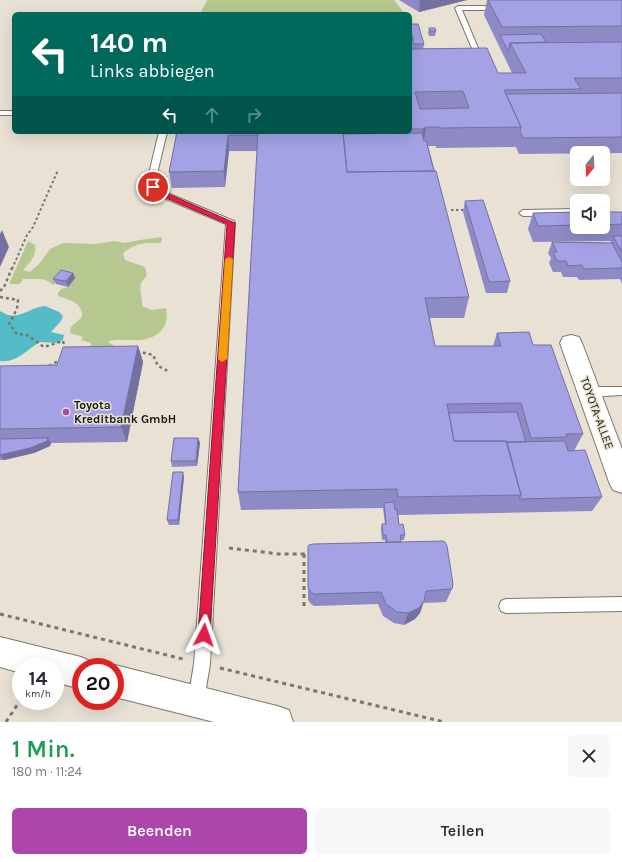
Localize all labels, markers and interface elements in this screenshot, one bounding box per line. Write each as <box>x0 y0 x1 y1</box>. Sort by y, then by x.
text: 140 m <box>90 26 168 59</box>
icon: left <box>24 28 76 80</box>
text: Links abbiegen <box>90 60 215 82</box>
icon: left <box>159 104 181 126</box>
icon: ahead <box>201 104 223 126</box>
icon: right <box>243 104 265 126</box>
north arrow <box>570 146 610 186</box>
map controls <box>570 146 610 234</box>
pin <box>136 170 170 204</box>
icon: arrive <box>142 176 164 198</box>
button: sound <box>570 194 610 234</box>
street label: TOYOTA-ALLEE <box>577 375 617 451</box>
place label: Toyota Kreditbank GmbH <box>74 398 176 426</box>
marker: Toyota Kreditbank GmbH <box>61 407 71 417</box>
position arrow <box>183 614 225 656</box>
speed limit sign: 20 <box>72 658 124 710</box>
text: 14 <box>28 667 48 690</box>
text: km/h <box>25 688 51 700</box>
text: 1 Min. <box>12 735 75 763</box>
button: close <box>568 735 610 777</box>
text: 180 m · 11:24 <box>12 764 82 779</box>
button: Beenden <box>12 808 307 854</box>
button: Teilen <box>315 808 610 854</box>

